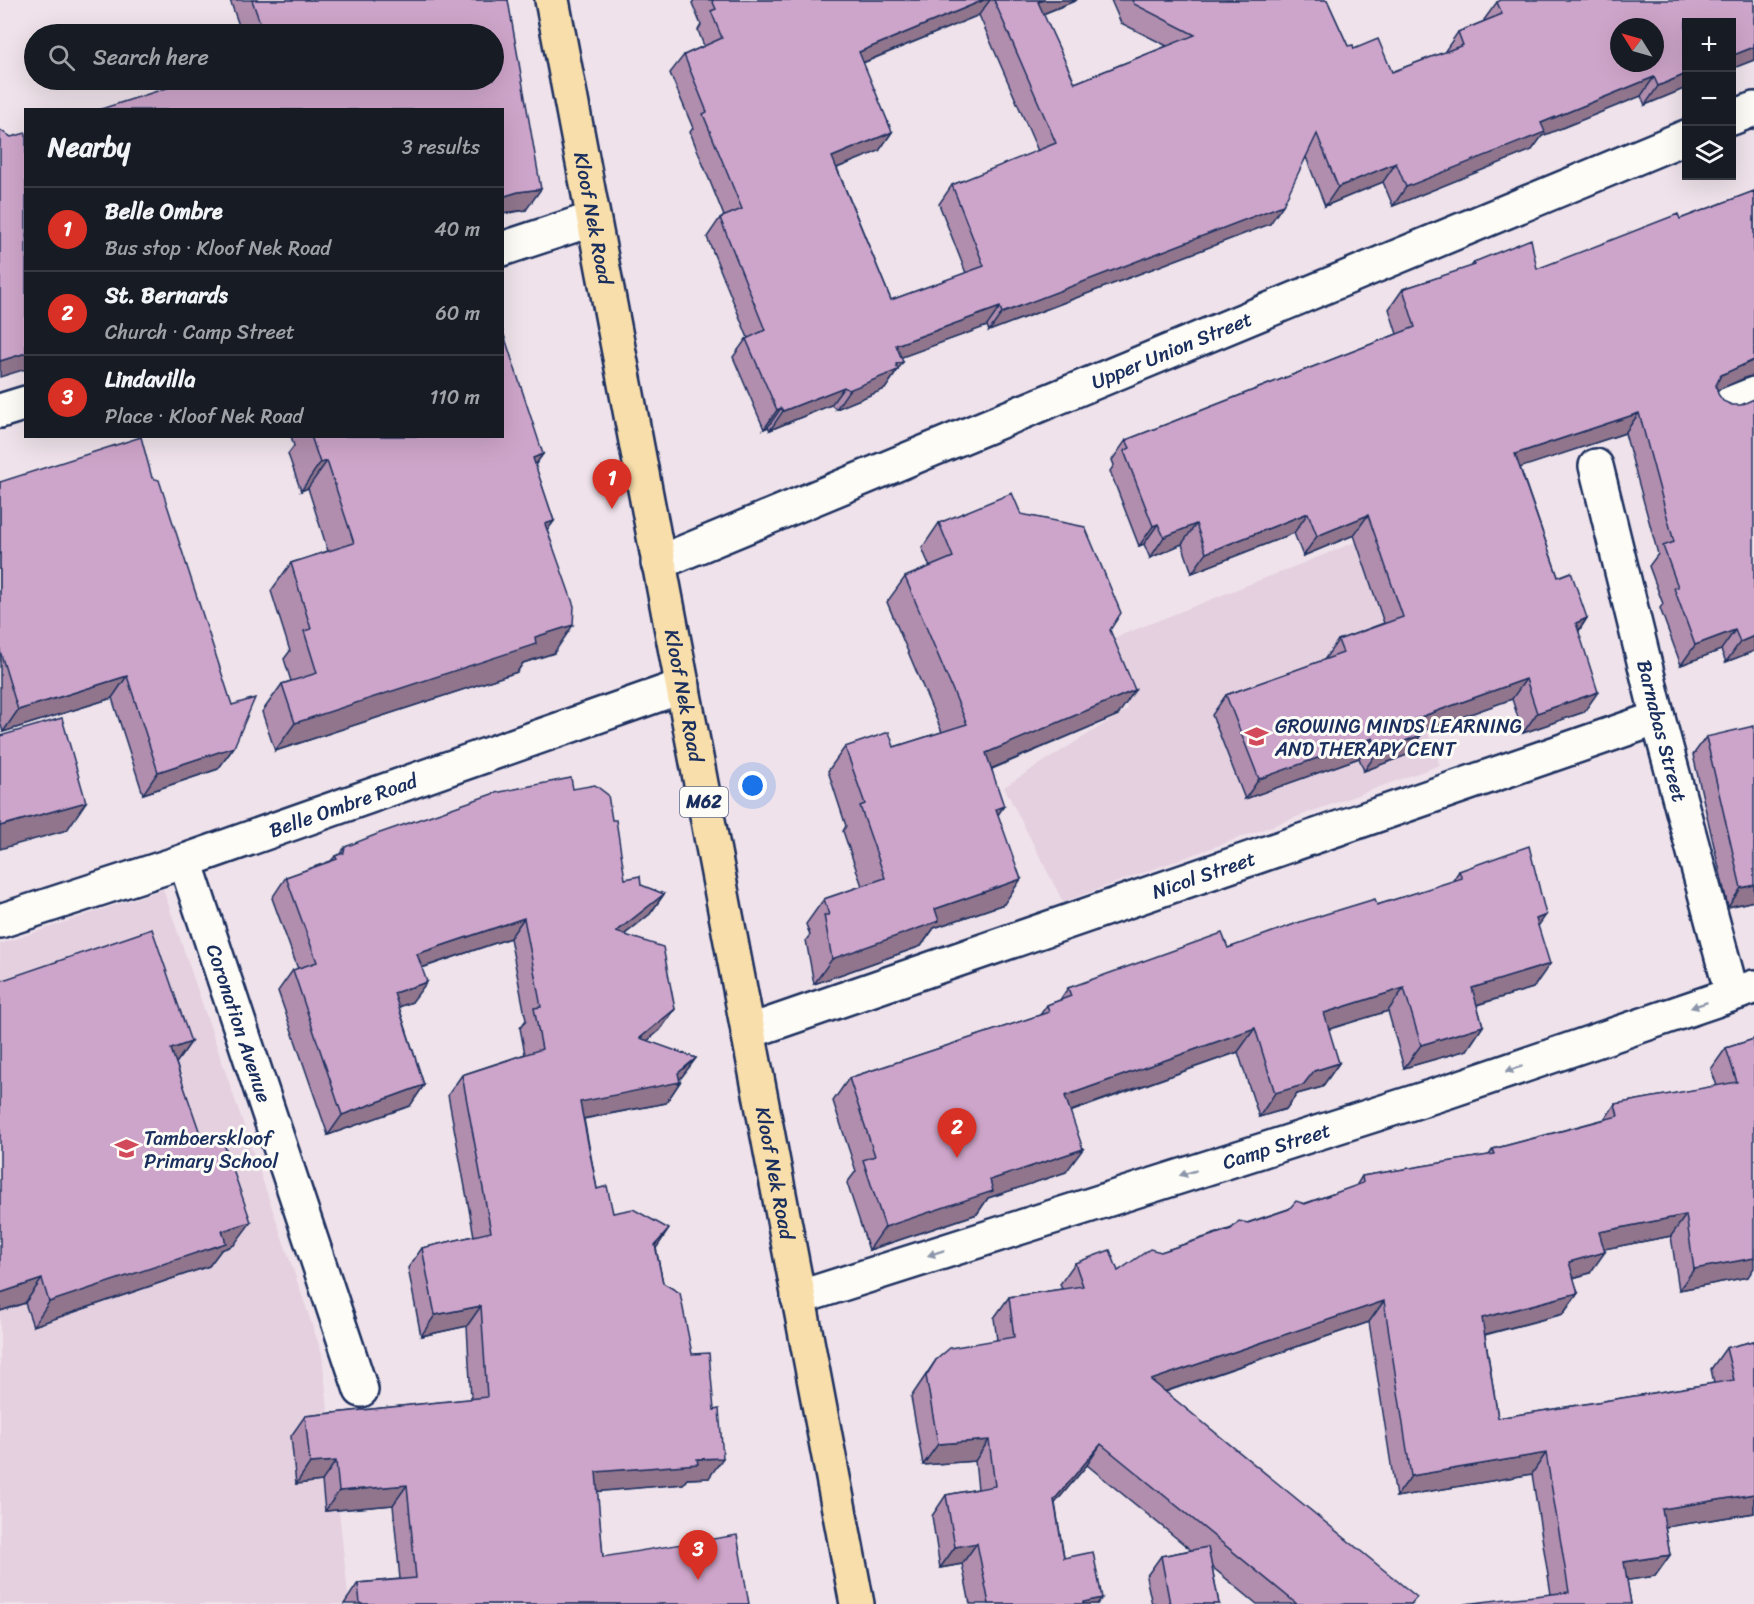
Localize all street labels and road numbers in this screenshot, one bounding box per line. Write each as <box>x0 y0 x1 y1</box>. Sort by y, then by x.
street label: Kloof Nek Road <box>563 149 623 289</box>
street label: Upper Union Street <box>1086 302 1258 400</box>
street label: Kloof Nek Road <box>654 626 714 766</box>
street label: Barnabas Street <box>1626 656 1697 806</box>
street label: Belle Ombre Road <box>264 763 424 848</box>
road number: M62 <box>680 787 728 817</box>
street label: Nicol Street <box>1147 841 1261 909</box>
street label: Coronation Avenue <box>196 939 281 1107</box>
street label: Kloof Nek Road <box>745 1104 805 1244</box>
street label: Camp Street <box>1218 1113 1335 1180</box>

